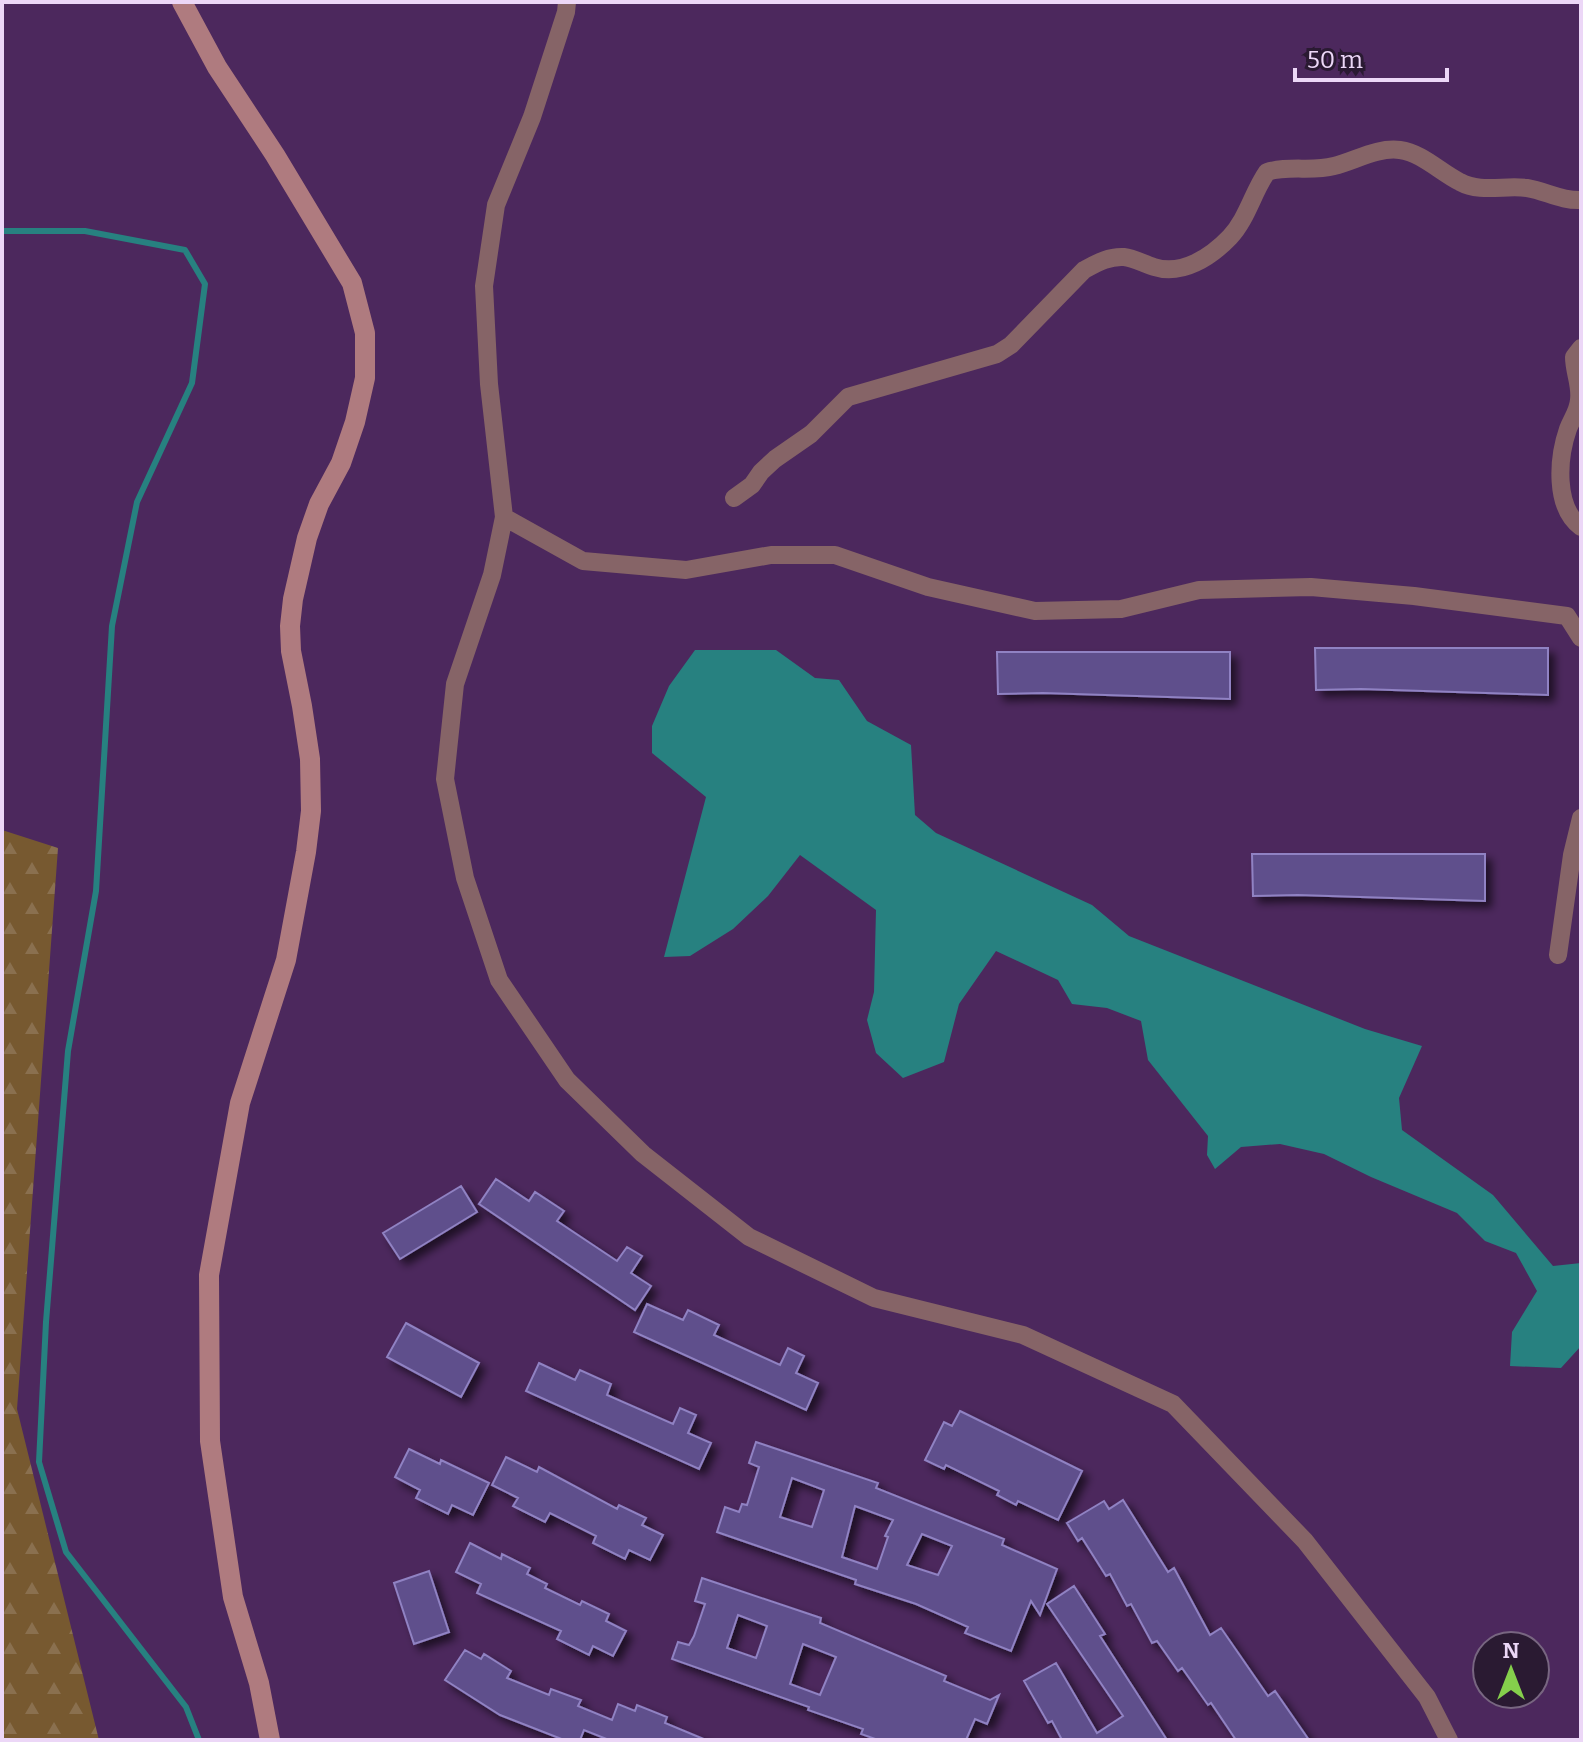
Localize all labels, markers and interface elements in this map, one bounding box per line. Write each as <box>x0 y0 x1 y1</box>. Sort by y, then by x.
scale bar <box>1295 32 1447 82</box>
text: 50 m <box>1307 46 1363 74</box>
north arrow <box>1471 1630 1551 1710</box>
text: N <box>1503 1637 1520 1664</box>

